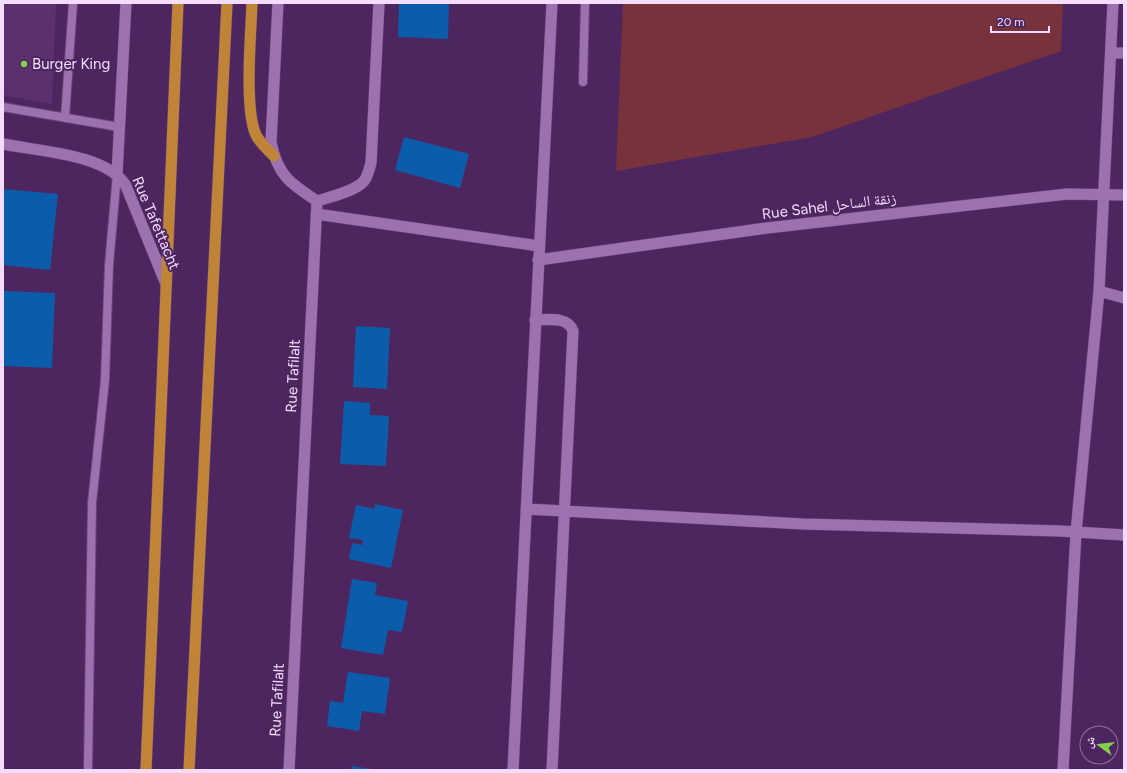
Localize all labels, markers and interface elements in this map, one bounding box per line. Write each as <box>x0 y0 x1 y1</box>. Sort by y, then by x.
scale bar <box>991 8 1049 34</box>
text: 20 m <box>997 15 1025 29</box>
place label: Burger King <box>32 55 110 73</box>
marker: Burger King <box>19 59 29 69</box>
street label: Rue Tafettacht <box>128 174 184 273</box>
street label: Rue Sahel زنقة الساحل <box>761 189 898 224</box>
street label: Rue Tafilalt <box>282 338 304 413</box>
street label: Rue Tafilalt <box>266 662 288 737</box>
north arrow <box>1079 725 1119 765</box>
text: ش <box>1082 735 1099 750</box>

